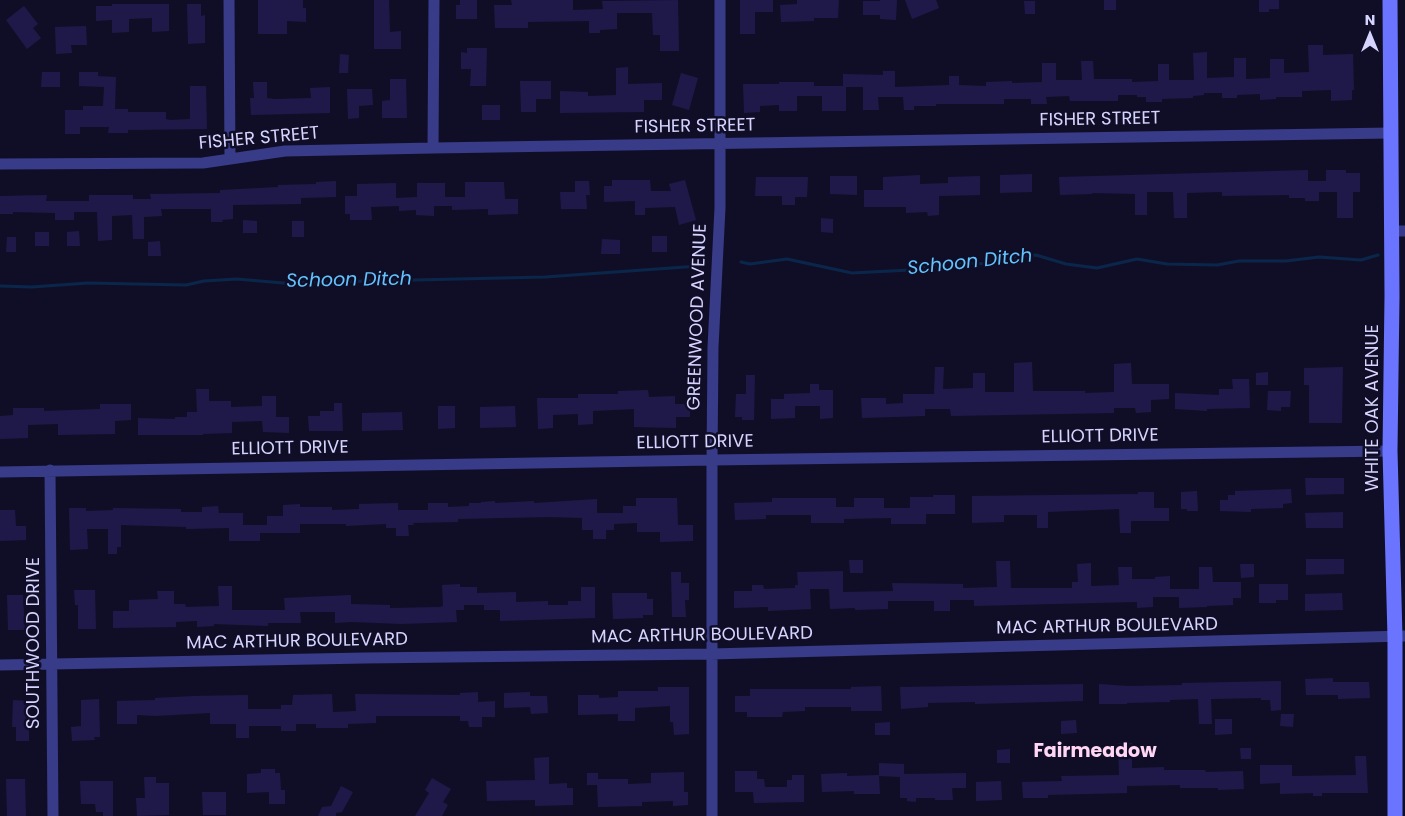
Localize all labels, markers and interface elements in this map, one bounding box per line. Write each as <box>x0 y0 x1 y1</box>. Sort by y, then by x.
north arrow <box>1345 10 1395 60</box>
text: N <box>1365 10 1375 30</box>
street label: FISHER STREET <box>1039 108 1161 132</box>
street label: FISHER STREET <box>634 115 756 139</box>
street label: FISHER STREET <box>198 123 320 155</box>
street label: GREENWOOD AVENUE <box>684 223 712 411</box>
water label: Schoon Ditch <box>906 245 1034 281</box>
water label: Schoon Ditch <box>286 269 412 293</box>
street label: WHITE OAK AVENUE <box>1362 324 1384 492</box>
street label: ELLIOTT DRIVE <box>1041 425 1159 449</box>
street label: ELLIOTT DRIVE <box>636 431 754 455</box>
street label: ELLIOTT DRIVE <box>231 437 349 461</box>
street label: SOUTHWOOD DRIVE <box>23 557 45 729</box>
street label: MAC ARTHUR BOULEVARD <box>996 614 1218 640</box>
street label: MAC ARTHUR BOULEVARD <box>591 623 813 649</box>
street label: MAC ARTHUR BOULEVARD <box>186 629 408 655</box>
district label: Fairmeadow <box>1033 741 1157 763</box>

